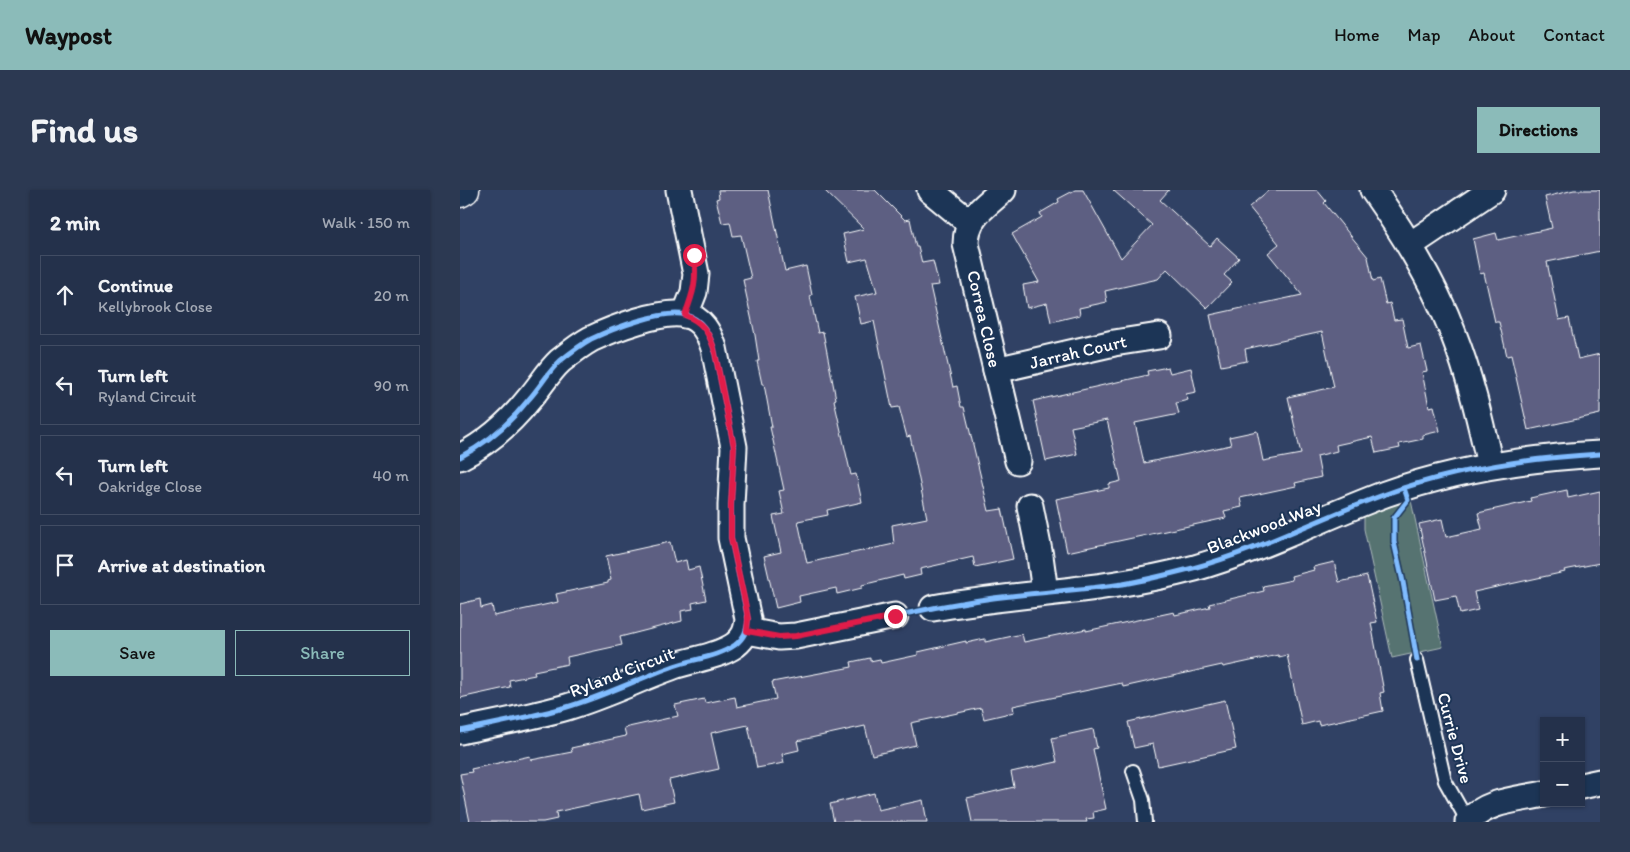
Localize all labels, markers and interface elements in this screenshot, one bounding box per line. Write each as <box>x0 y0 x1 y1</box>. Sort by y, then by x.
text: Waypost <box>25 21 112 50</box>
text: Home <box>1334 24 1380 46</box>
text: Map <box>1408 24 1441 46</box>
text: About <box>1469 24 1515 46</box>
text: Contact <box>1543 24 1605 46</box>
button: Directions <box>1477 107 1600 153</box>
text: Find us <box>30 109 138 151</box>
text: 2 min <box>50 210 100 235</box>
text: Walk · 150 m <box>322 213 410 232</box>
route start <box>683 244 706 267</box>
street label: Correa Close <box>962 268 1006 370</box>
text: Continue <box>98 274 173 297</box>
icon: ahead <box>51 281 79 309</box>
text: 20 m <box>374 286 409 305</box>
text: Kellybrook Close <box>98 297 213 316</box>
street label: Jarrah Court <box>1027 330 1129 374</box>
text: Turn left <box>98 364 168 387</box>
icon: left <box>51 371 79 399</box>
text: 90 m <box>374 376 409 395</box>
text: Ryland Circuit <box>98 387 196 406</box>
text: Turn left <box>98 454 168 477</box>
icon: left <box>51 461 79 489</box>
text: 40 m <box>372 466 409 485</box>
text: Oakridge Close <box>98 477 202 496</box>
street label: Blackwood Way <box>1204 495 1325 559</box>
icon: arrive <box>51 551 79 579</box>
text: Arrive at destination <box>98 554 265 577</box>
route end <box>884 605 907 628</box>
button: Save <box>50 630 225 676</box>
button: Share <box>235 630 410 676</box>
street label: Ryland Circuit <box>566 642 678 702</box>
street label: Currie Drive <box>1432 690 1478 786</box>
map controls <box>1540 717 1585 807</box>
button: + <box>1540 717 1585 762</box>
button: − <box>1540 762 1585 807</box>

